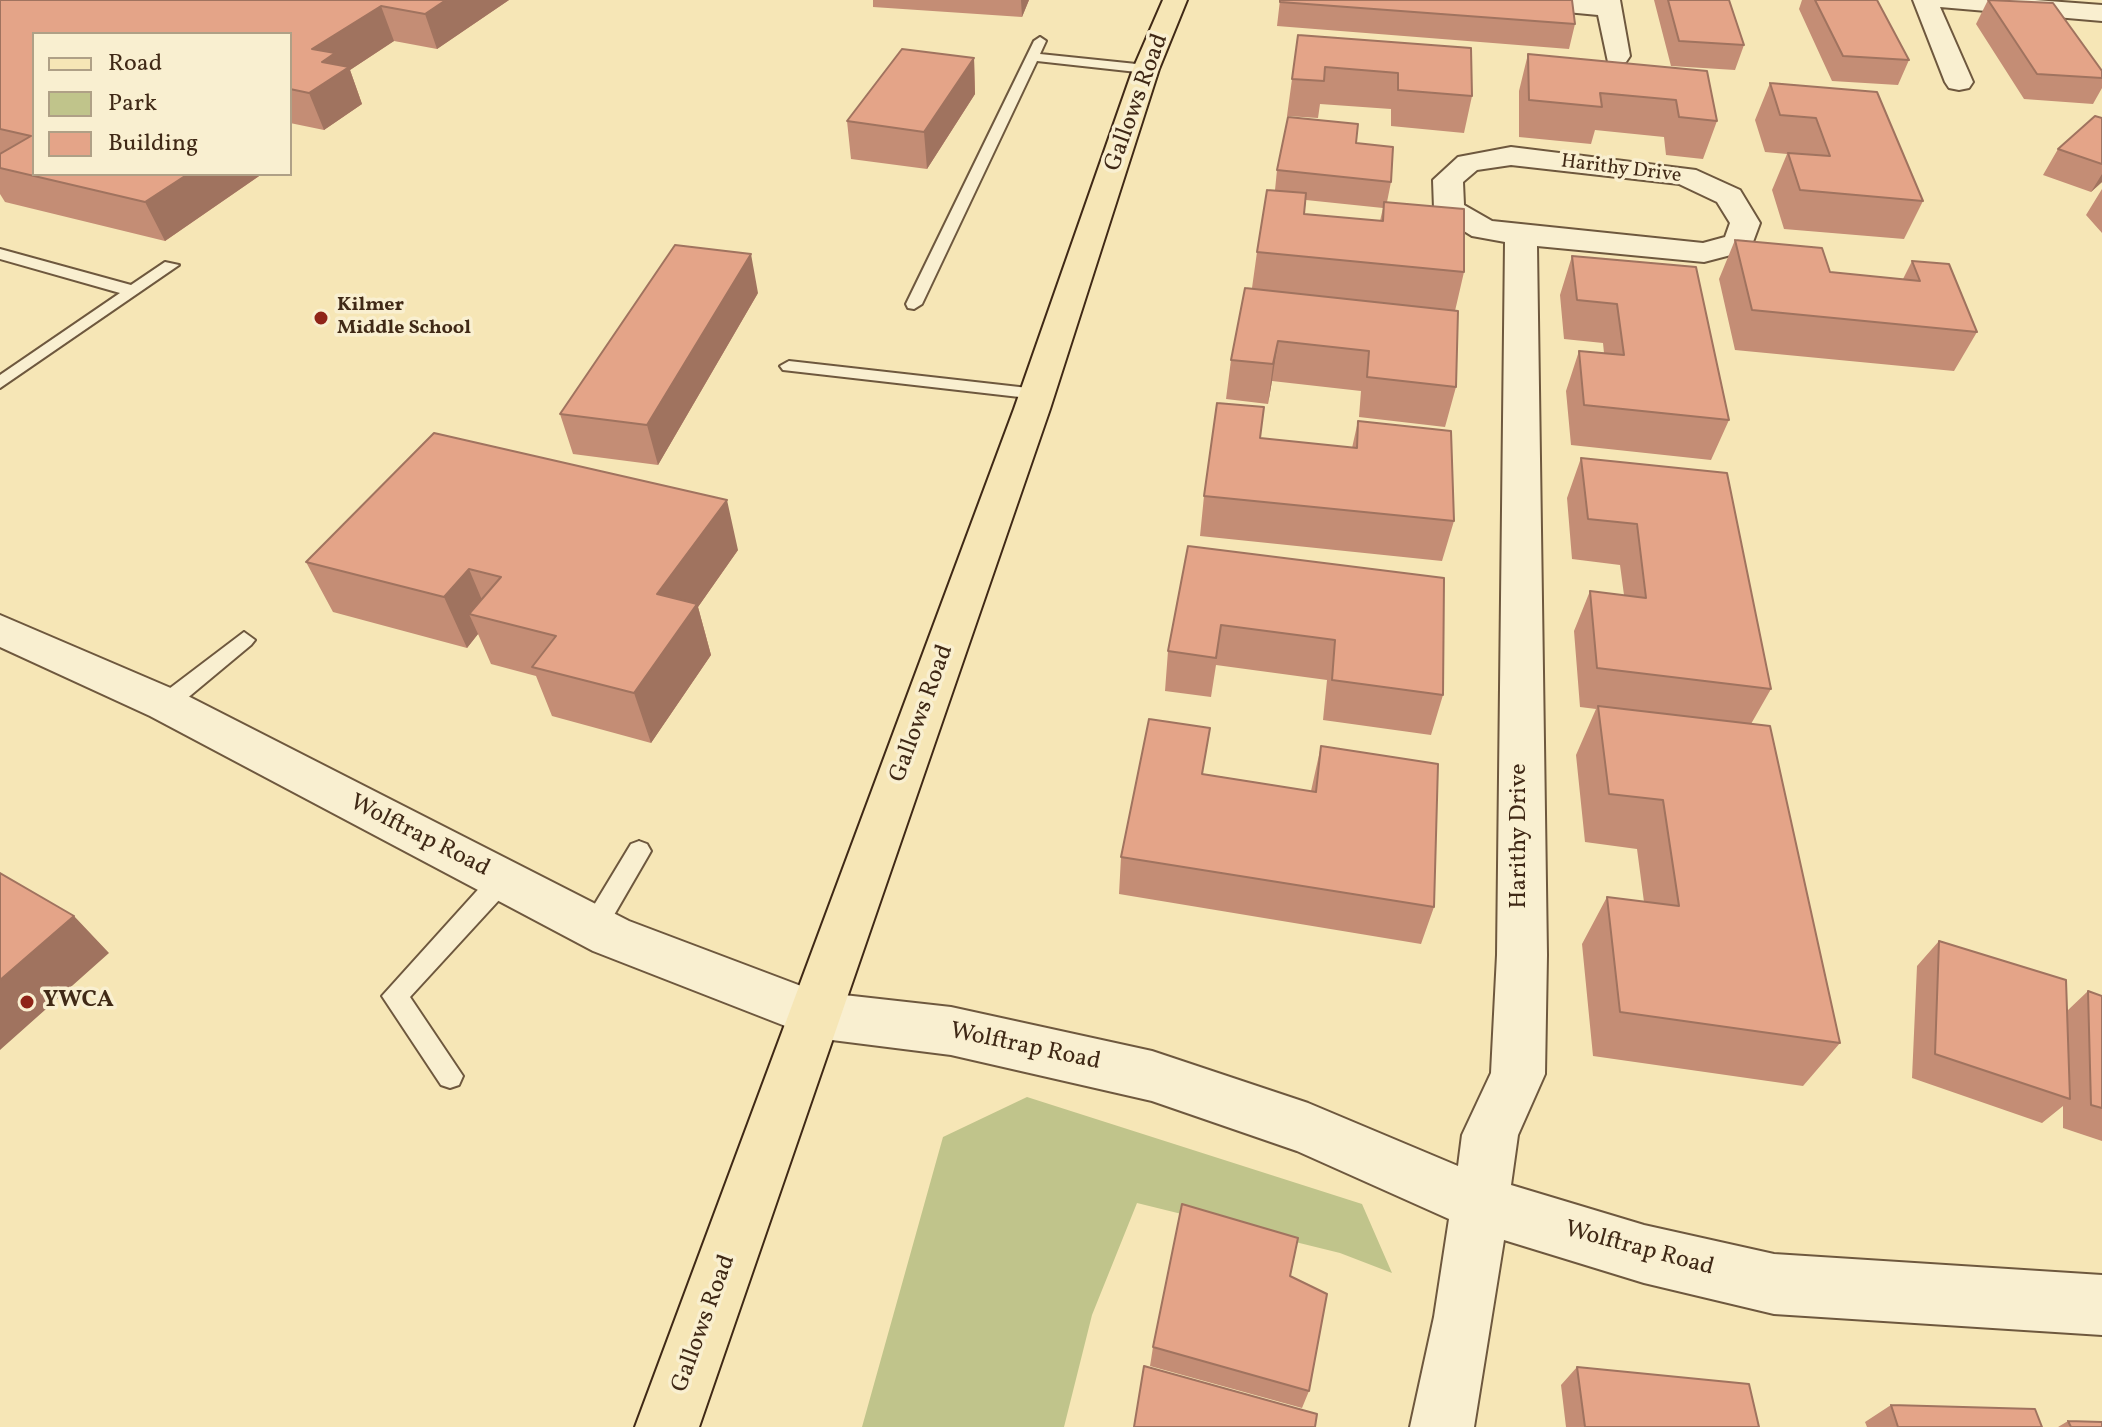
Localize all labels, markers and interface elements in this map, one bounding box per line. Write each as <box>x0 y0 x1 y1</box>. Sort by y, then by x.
street label: Gallows Road <box>1100 30 1176 176</box>
legend <box>32 32 292 176</box>
text: Road <box>108 47 162 81</box>
text: Park <box>108 87 157 121</box>
text: Building <box>108 127 198 161</box>
street label: Harithy Drive <box>1559 151 1683 189</box>
place label: Kilmer Middle School <box>337 294 471 341</box>
marker: Kilmer Middle School <box>312 309 330 327</box>
street label: Gallows Road <box>885 641 961 787</box>
street label: Harithy Drive <box>1507 763 1535 909</box>
street label: Wolftrap Road <box>344 789 494 885</box>
place label: YWCA <box>43 988 114 1016</box>
marker: YWCA <box>18 993 36 1011</box>
street label: Wolftrap Road <box>947 1018 1103 1078</box>
street label: Wolftrap Road <box>1561 1216 1717 1284</box>
street label: Gallows Road <box>667 1251 743 1397</box>

